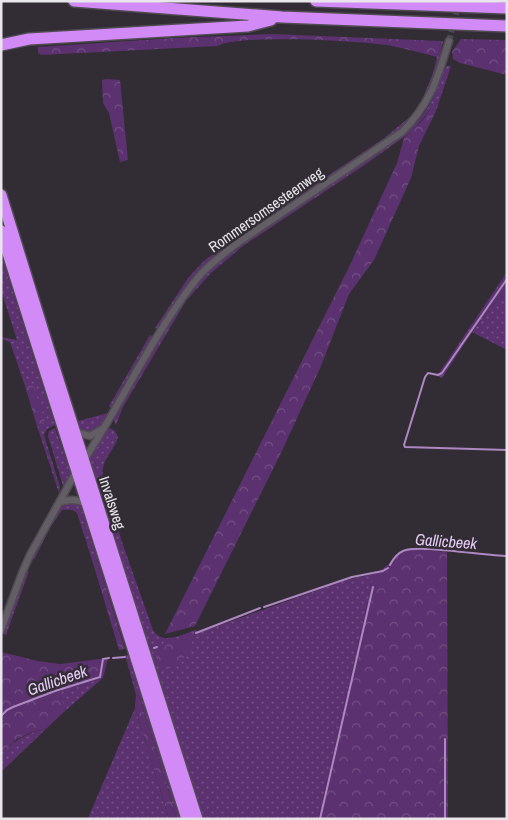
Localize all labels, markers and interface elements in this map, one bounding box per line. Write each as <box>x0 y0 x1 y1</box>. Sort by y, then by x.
street label: Rommersomsesteenweg <box>204 162 328 257</box>
street label: Invalsweg <box>94 474 131 532</box>
water label: Gallicbeek <box>414 528 478 554</box>
water label: Gallicbeek <box>24 659 90 700</box>

